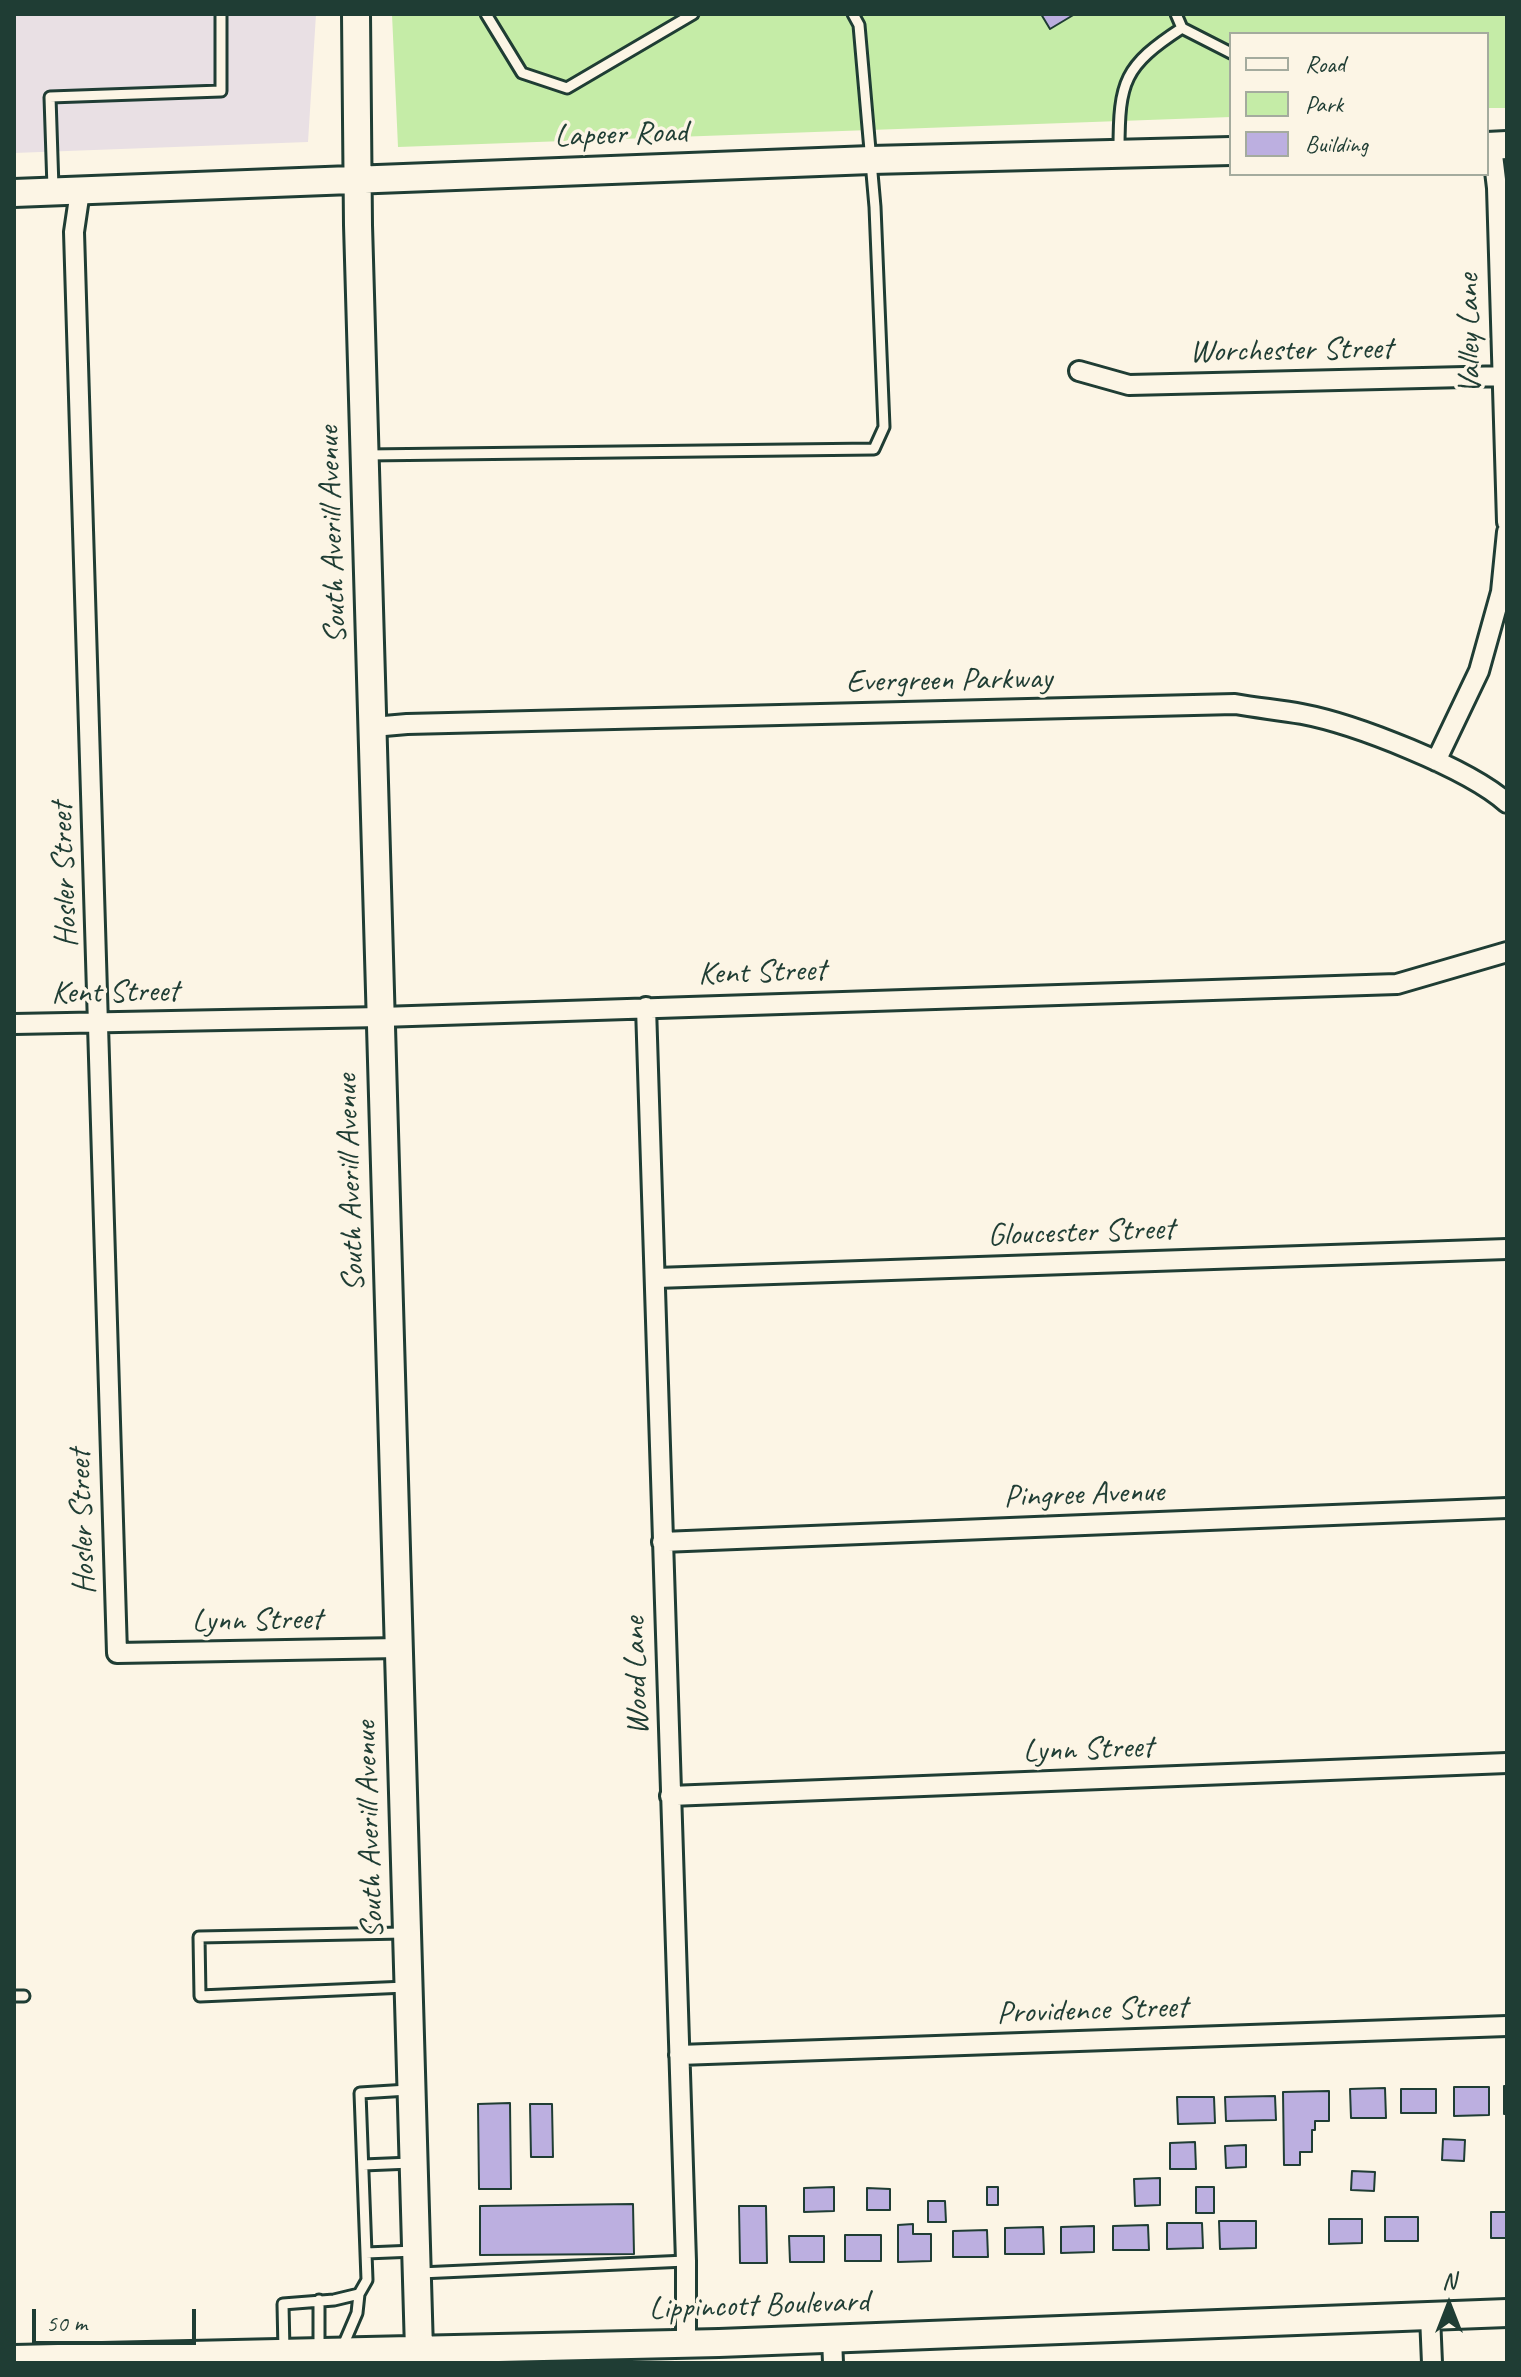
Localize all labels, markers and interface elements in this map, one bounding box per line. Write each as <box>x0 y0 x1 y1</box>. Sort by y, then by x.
legend <box>1229 32 1489 176</box>
text: Road <box>1305 49 1345 79</box>
text: Park <box>1305 89 1343 119</box>
street label: Lapeer Road <box>554 113 688 157</box>
text: Building <box>1305 129 1368 159</box>
street label: Valley Lane <box>1450 273 1490 395</box>
street label: Worchester Street <box>1189 330 1393 372</box>
street label: South Averill Avenue <box>310 426 356 644</box>
street label: Evergreen Parkway <box>846 660 1052 702</box>
street label: Hosler Street <box>43 802 87 948</box>
street label: Kent Street <box>698 952 826 994</box>
street label: Kent Street <box>51 973 179 1013</box>
street label: South Averill Avenue <box>328 1074 374 1292</box>
street label: Gloucester Street <box>987 1211 1175 1255</box>
street label: Hosler Street <box>61 1449 105 1595</box>
street label: Pingree Avenue <box>1003 1473 1165 1517</box>
street label: Lynn Street <box>192 1601 322 1641</box>
street label: Wood Lane <box>616 1616 658 1736</box>
street label: South Averill Avenue <box>347 1721 393 1939</box>
street label: Lynn Street <box>1022 1729 1154 1771</box>
street label: Providence Street <box>996 1988 1188 2034</box>
north arrow <box>1409 2265 1489 2345</box>
text: N <box>1442 2267 1456 2295</box>
street label: Lippincott Boulevard <box>648 2283 870 2329</box>
scale bar <box>36 2293 200 2343</box>
text: 50 m <box>46 2308 87 2338</box>

